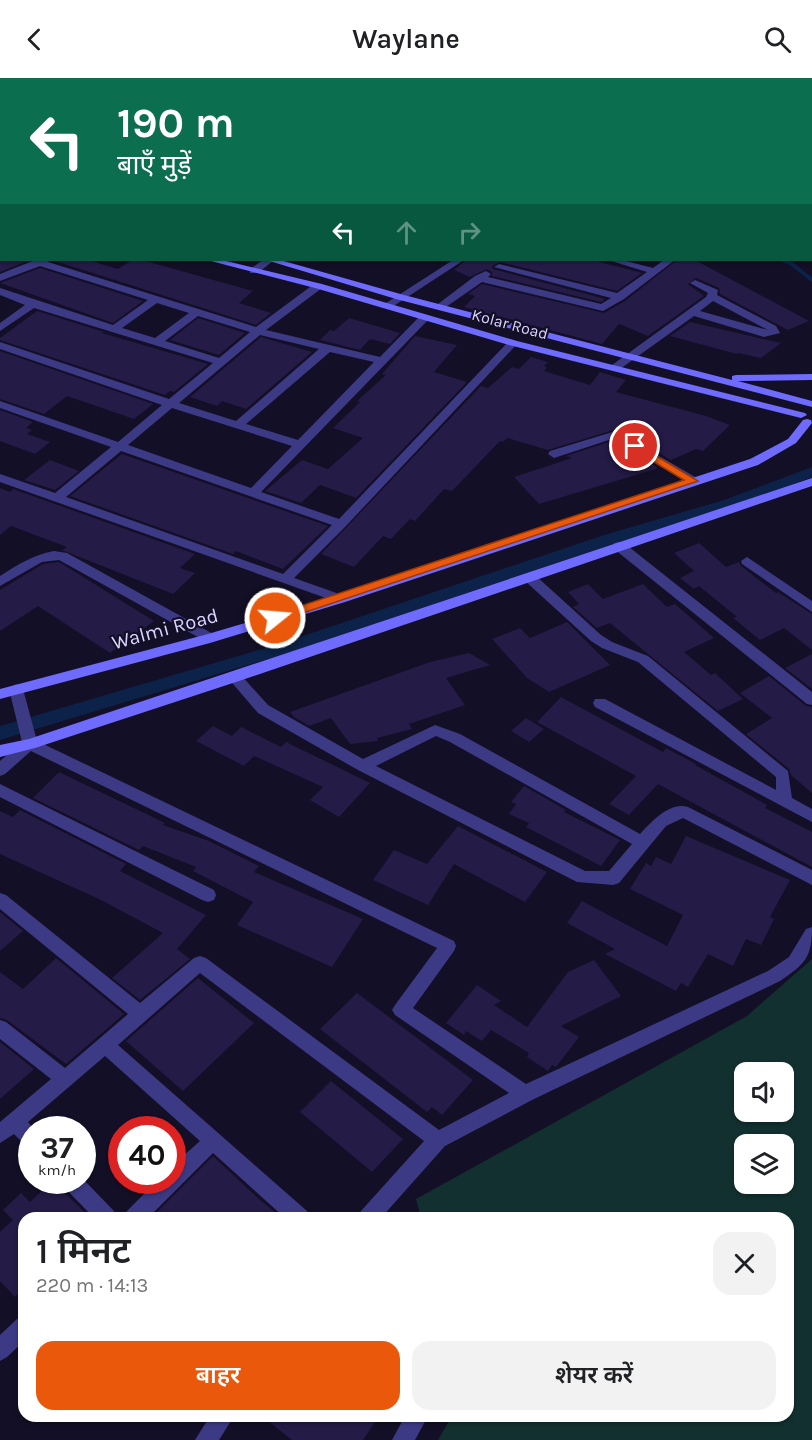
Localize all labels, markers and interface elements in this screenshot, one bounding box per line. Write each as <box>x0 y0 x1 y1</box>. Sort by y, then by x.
icon: back <box>18 23 51 56</box>
text: Waylane <box>352 23 460 55</box>
icon: search <box>761 23 794 56</box>
text: 190 m <box>117 98 235 148</box>
icon: left <box>18 102 96 180</box>
text: बाएँ मुड़ें <box>117 149 191 181</box>
icon: left <box>327 216 360 249</box>
icon: ahead <box>390 216 423 249</box>
icon: right <box>453 216 486 249</box>
street label: Kolar Road <box>470 305 550 343</box>
pin <box>609 420 660 471</box>
icon: arrive <box>618 429 651 462</box>
position arrow <box>243 586 307 650</box>
street label: Walmi Road <box>109 604 221 654</box>
map controls <box>734 1062 794 1194</box>
button: sound <box>734 1062 794 1122</box>
speed limit sign: 40 <box>108 1116 186 1194</box>
text: 37 <box>40 1130 74 1166</box>
button: layers <box>734 1134 794 1194</box>
text: km/h <box>38 1161 76 1179</box>
text: 1 मिनट <box>36 1230 131 1272</box>
button: close <box>713 1232 776 1295</box>
text: 220 m · 14:13 <box>36 1274 148 1297</box>
button: बाहर <box>36 1341 400 1410</box>
button: शेयर करें <box>412 1341 776 1410</box>

